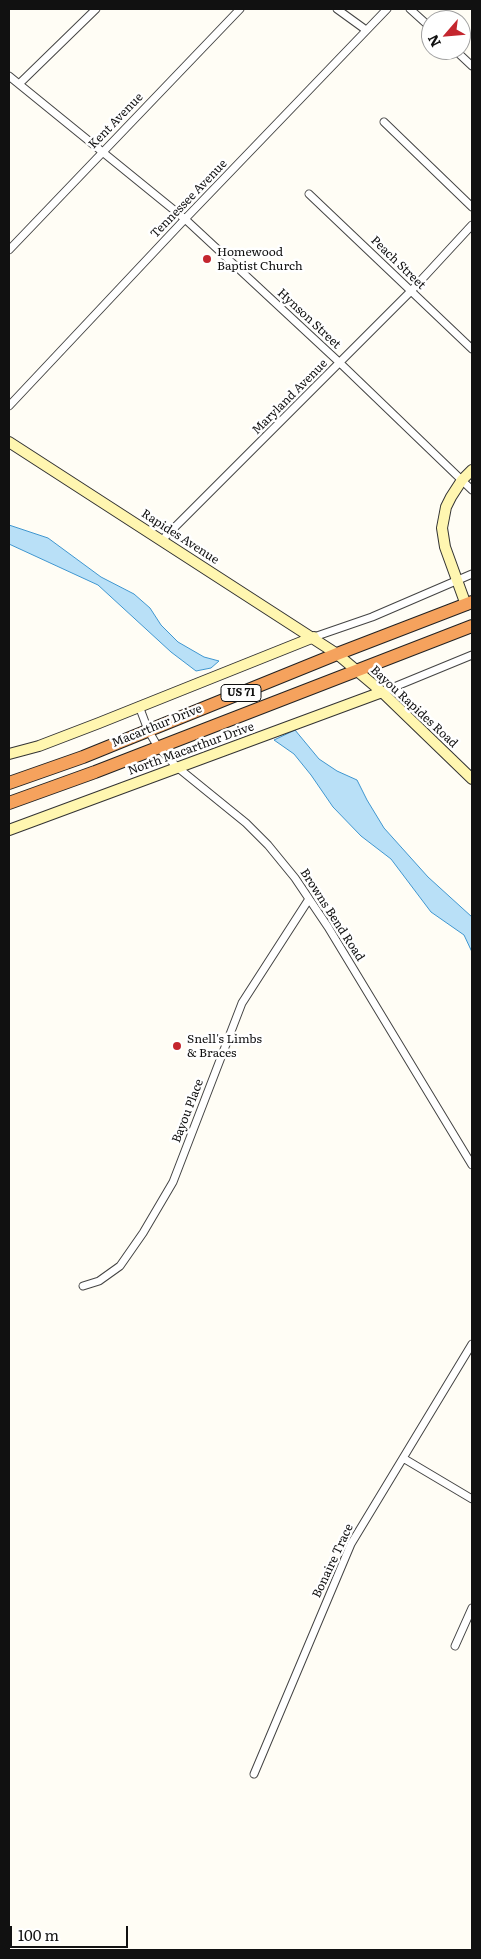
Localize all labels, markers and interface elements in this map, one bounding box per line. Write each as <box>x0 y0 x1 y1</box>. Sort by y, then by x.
north arrow <box>421 10 471 60</box>
text: N <box>422 32 445 51</box>
street label: Kent Avenue <box>86 90 146 152</box>
street label: Tennessee Avenue <box>148 157 230 241</box>
street label: Peach Street <box>368 233 428 293</box>
place label: Homewood Baptist Church <box>217 245 303 273</box>
marker: Homewood Baptist Church <box>201 253 213 265</box>
street label: Hynson Street <box>274 286 344 352</box>
street label: Maryland Avenue <box>249 356 331 438</box>
street label: Rapides Avenue <box>139 507 221 567</box>
street label: Bayou Rapides Road <box>367 663 461 751</box>
road number: US 71 <box>221 684 261 701</box>
street label: Macarthur Drive <box>110 701 204 751</box>
street label: North Macarthur Drive <box>126 719 256 779</box>
street label: Browns Bend Road <box>297 866 367 964</box>
place label: Snell's Limbs & Braces <box>187 1032 262 1060</box>
marker: Snell's Limbs & Braces <box>171 1040 183 1052</box>
street label: Bayou Place <box>169 1077 207 1145</box>
street label: Bonaire Trace <box>310 1522 356 1600</box>
scale bar <box>12 1916 130 1948</box>
text: 100 m <box>18 1923 59 1946</box>

